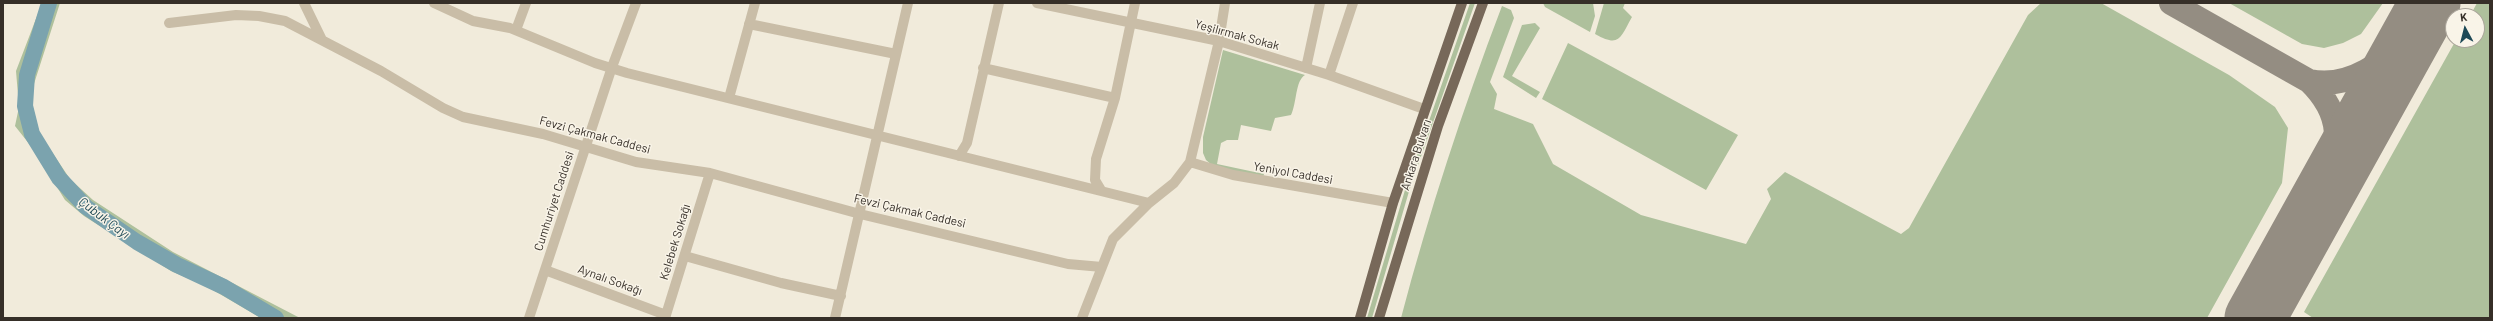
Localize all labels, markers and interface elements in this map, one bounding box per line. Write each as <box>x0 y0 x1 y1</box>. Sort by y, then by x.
north arrow <box>2445 8 2485 48</box>
text: K <box>2459 10 2468 23</box>
street label: Yeşilırmak Sokak <box>1193 17 1281 53</box>
street label: Fevzi Çakmak Caddesi <box>538 113 652 157</box>
street label: Ankara Bulvarı <box>1398 118 1434 192</box>
street label: Cumhuriyet Caddesi <box>531 149 577 253</box>
street label: Yeniyol Caddesi <box>1252 159 1334 187</box>
street label: Fevzi Çakmak Caddesi <box>853 191 967 231</box>
water label: Çubuk Çayı <box>75 194 133 242</box>
street label: Kelebek Sokağı <box>657 202 693 282</box>
street label: Aynalı Sokağı <box>576 262 644 298</box>

